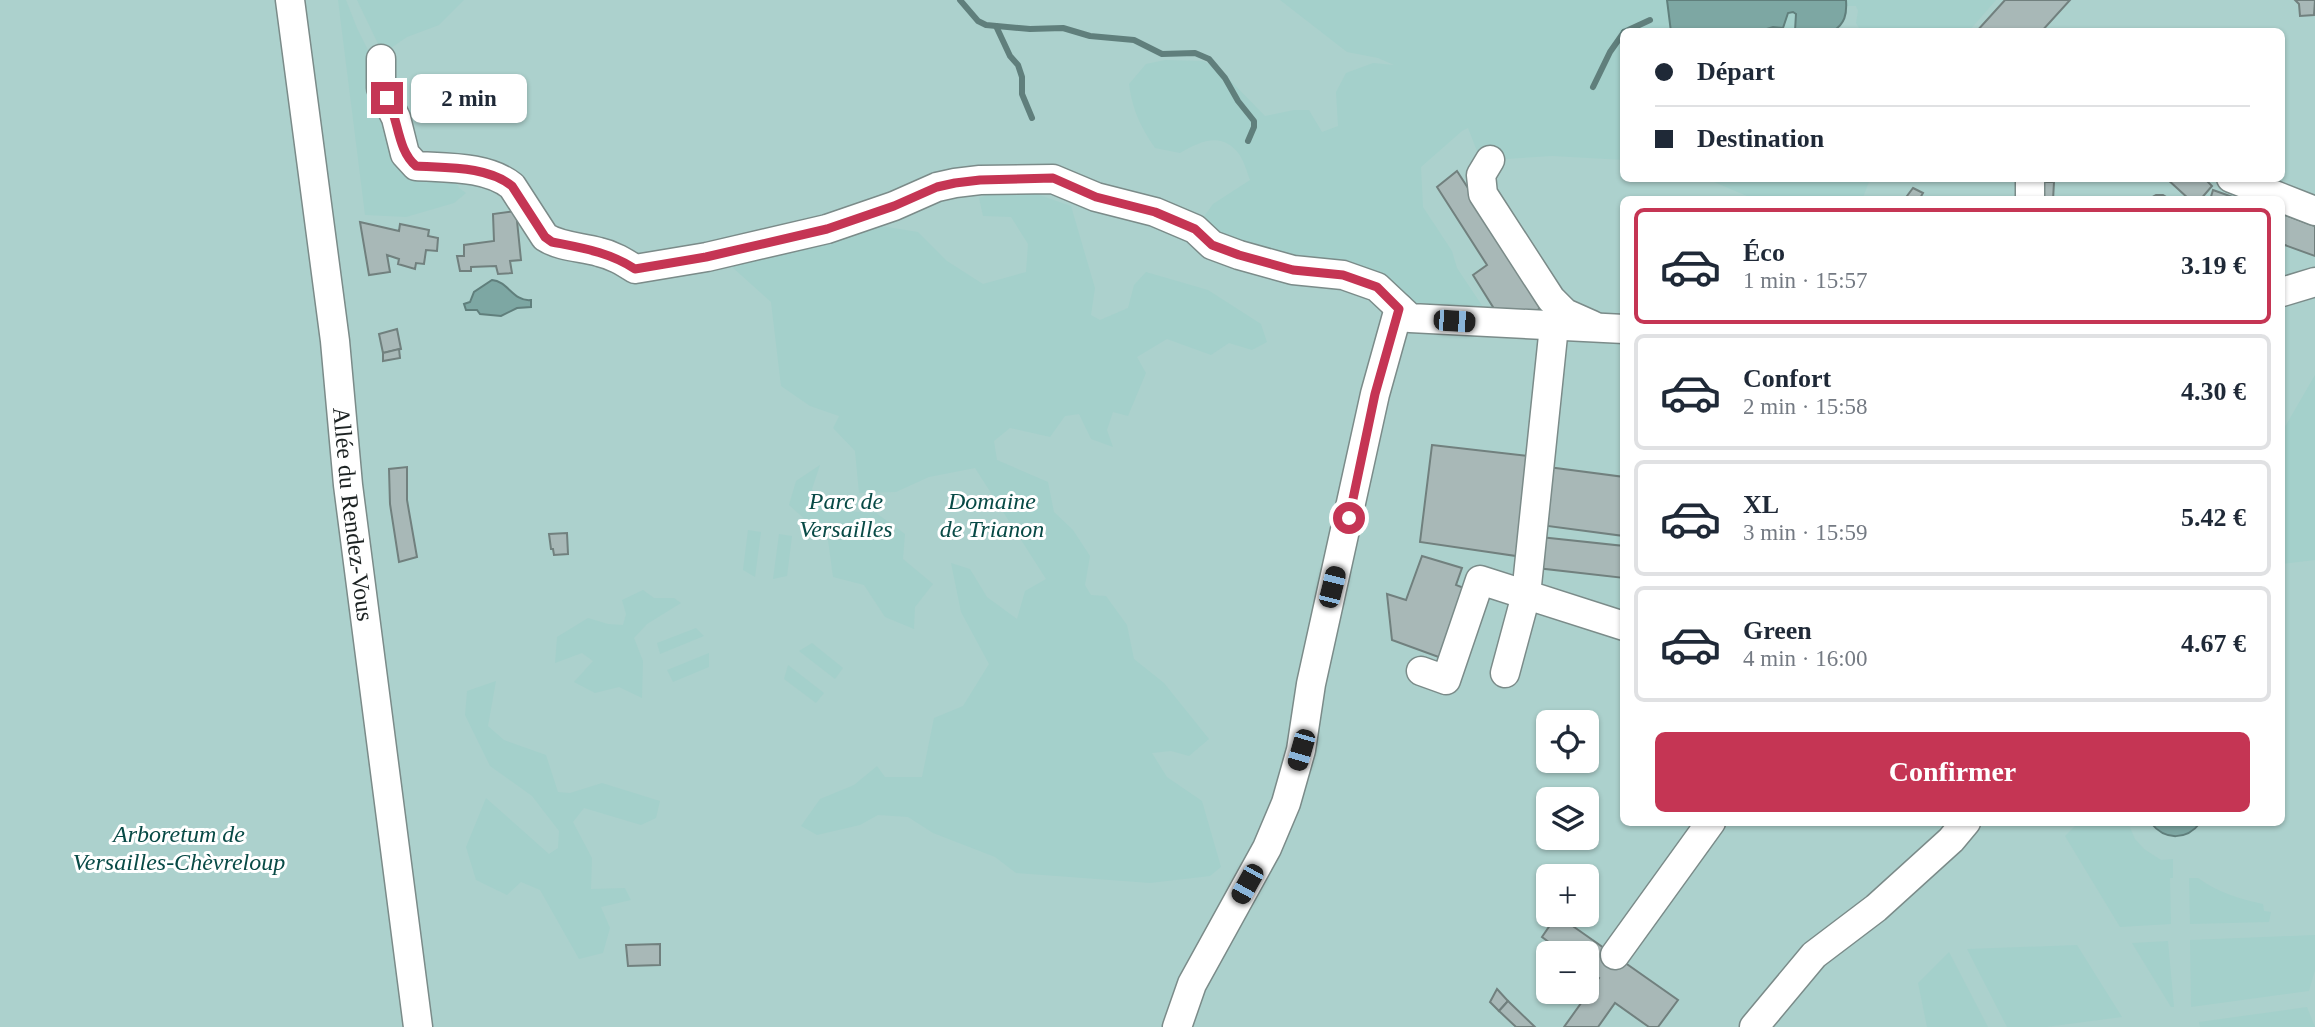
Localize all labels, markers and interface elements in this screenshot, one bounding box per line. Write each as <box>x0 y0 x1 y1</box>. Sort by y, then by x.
text: Départ <box>1697 57 1775 86</box>
callout: 2 min <box>412 74 527 122</box>
route end <box>371 82 403 114</box>
text: 2 min <box>441 86 497 111</box>
text: Destination <box>1697 124 1824 153</box>
icon: car <box>1659 235 1722 298</box>
text: Éco <box>1743 238 1785 267</box>
text: 3.19 € <box>2181 251 2246 280</box>
text: 1 min · 15:57 <box>1743 268 1868 293</box>
car <box>1433 309 1476 333</box>
icon: car <box>1659 361 1722 424</box>
text: Confort <box>1743 364 1831 393</box>
text: 4.30 € <box>2181 377 2246 406</box>
text: 2 min · 15:58 <box>1743 394 1868 419</box>
street label: Allée du Rendez-Vous <box>328 406 378 623</box>
icon: car <box>1659 487 1722 550</box>
park label: Parc de Versailles <box>799 488 893 542</box>
park label: Domaine de Trianon <box>940 488 1044 542</box>
text: XL <box>1743 490 1779 519</box>
route start <box>1333 502 1365 534</box>
text: 5.42 € <box>2181 503 2246 532</box>
text: 3 min · 15:59 <box>1743 520 1868 545</box>
car <box>1317 564 1348 610</box>
icon: car <box>1659 613 1722 676</box>
text: Green <box>1743 616 1812 645</box>
text: 4.67 € <box>2181 629 2246 658</box>
text: 4 min · 16:00 <box>1743 646 1868 671</box>
map controls <box>1536 710 1599 1004</box>
button: locate <box>1536 710 1599 773</box>
car <box>1286 727 1317 773</box>
button: Confirmer <box>1655 732 2250 812</box>
button: layers <box>1536 787 1599 850</box>
park label: Arboretum de Versailles-Chèvreloup <box>73 821 285 875</box>
car <box>1228 861 1267 907</box>
button: + <box>1536 864 1599 927</box>
button: − <box>1536 941 1599 1004</box>

